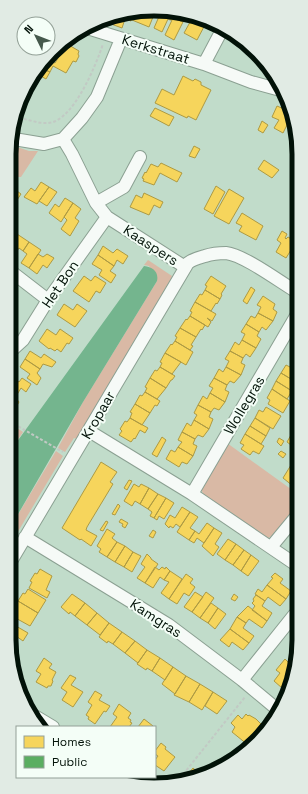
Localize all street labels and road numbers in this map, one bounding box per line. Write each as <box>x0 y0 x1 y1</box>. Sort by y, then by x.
street label: Kerkstraat <box>120 30 192 68</box>
street label: Kaaspers <box>120 221 182 269</box>
street label: Het Bon <box>38 257 82 311</box>
street label: Wollegras <box>219 372 269 438</box>
street label: Kropaar <box>77 388 119 442</box>
street label: Kamgras <box>127 595 185 641</box>

